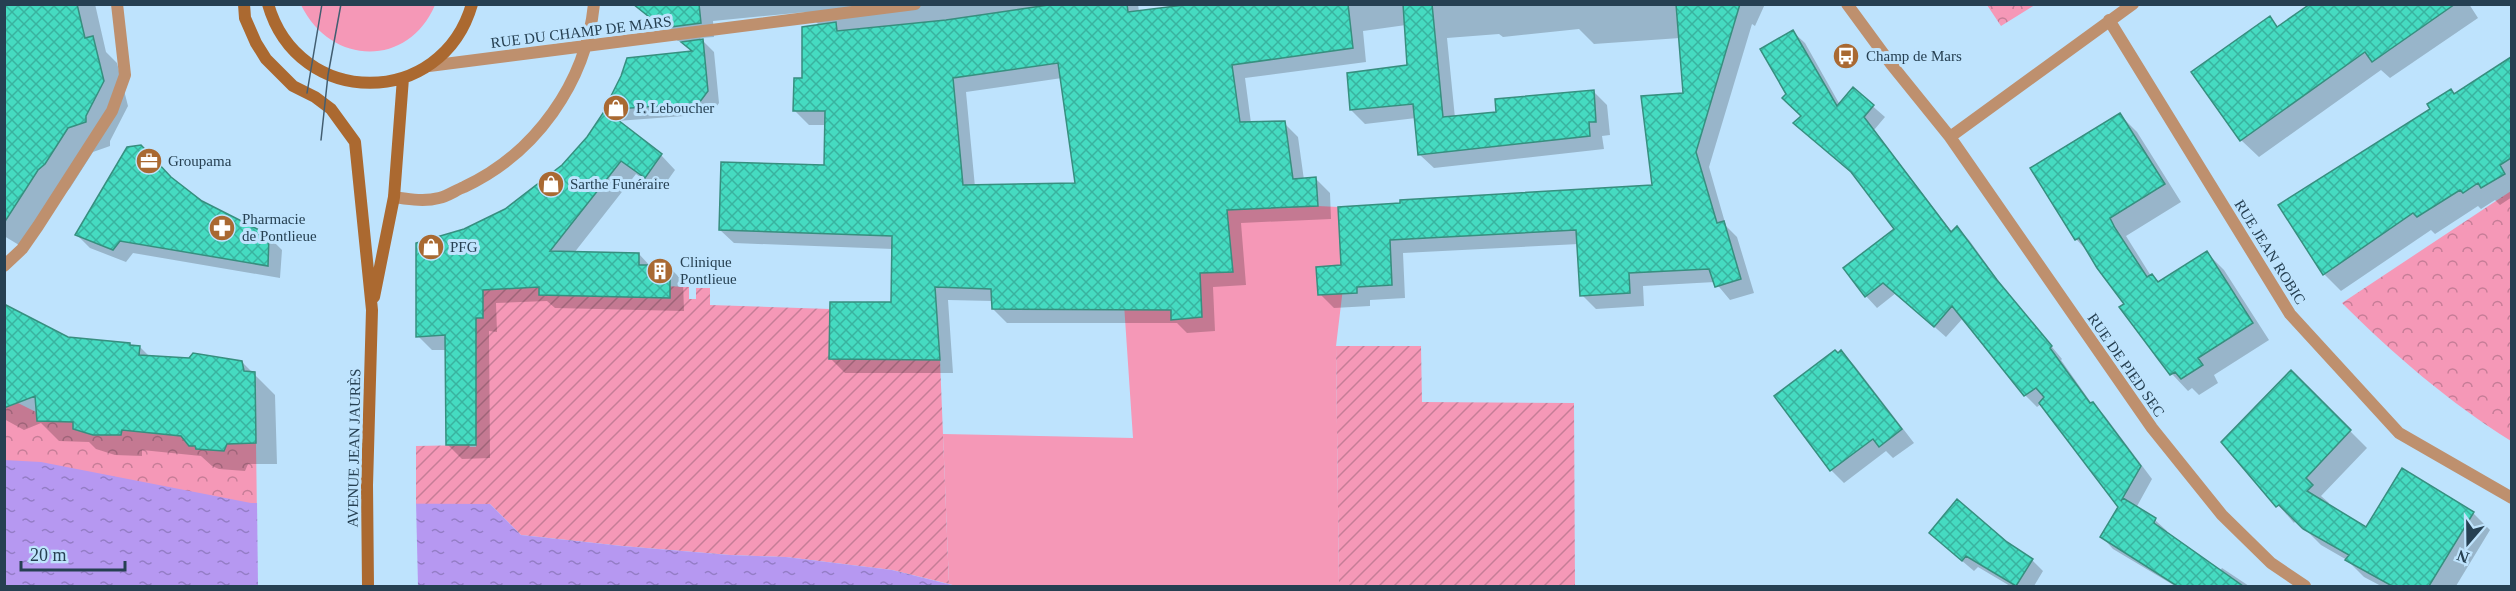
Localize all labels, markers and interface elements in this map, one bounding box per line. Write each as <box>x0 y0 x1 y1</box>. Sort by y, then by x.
street label: RUE DU CHAMP DE MARS <box>490 13 672 51</box>
bus stop icon: Champ de Mars <box>1831 41 1861 71</box>
place label: Champ de Mars <box>1866 48 1962 64</box>
shop icon: P. Leboucher <box>601 93 631 123</box>
place label: P. Leboucher <box>636 100 714 116</box>
office icon: Groupama <box>134 146 164 176</box>
place label: Groupama <box>168 153 232 169</box>
shop icon: Sarthe Funéraire <box>536 169 566 199</box>
place label: Sarthe Funéraire <box>570 176 670 192</box>
street label: RUE JEAN ROBIC <box>2231 197 2309 307</box>
place label: Pharmacie de Pontlieue <box>242 211 317 244</box>
pharmacy icon: Pharmacie de Pontlieue <box>207 213 237 243</box>
shop icon: PFG <box>416 232 446 262</box>
place label: PFG <box>450 239 478 255</box>
place label: Clinique Pontlieue <box>680 254 737 287</box>
building icon: Clinique Pontlieue <box>645 256 675 286</box>
street label: RUE DE PIED SEC <box>2084 310 2168 420</box>
street label: AVENUE JEAN JAURÈS <box>345 368 363 528</box>
north arrow <box>2438 513 2498 573</box>
scale bar <box>21 534 124 572</box>
text: 20 m <box>30 545 67 565</box>
text: N <box>2454 547 2471 567</box>

